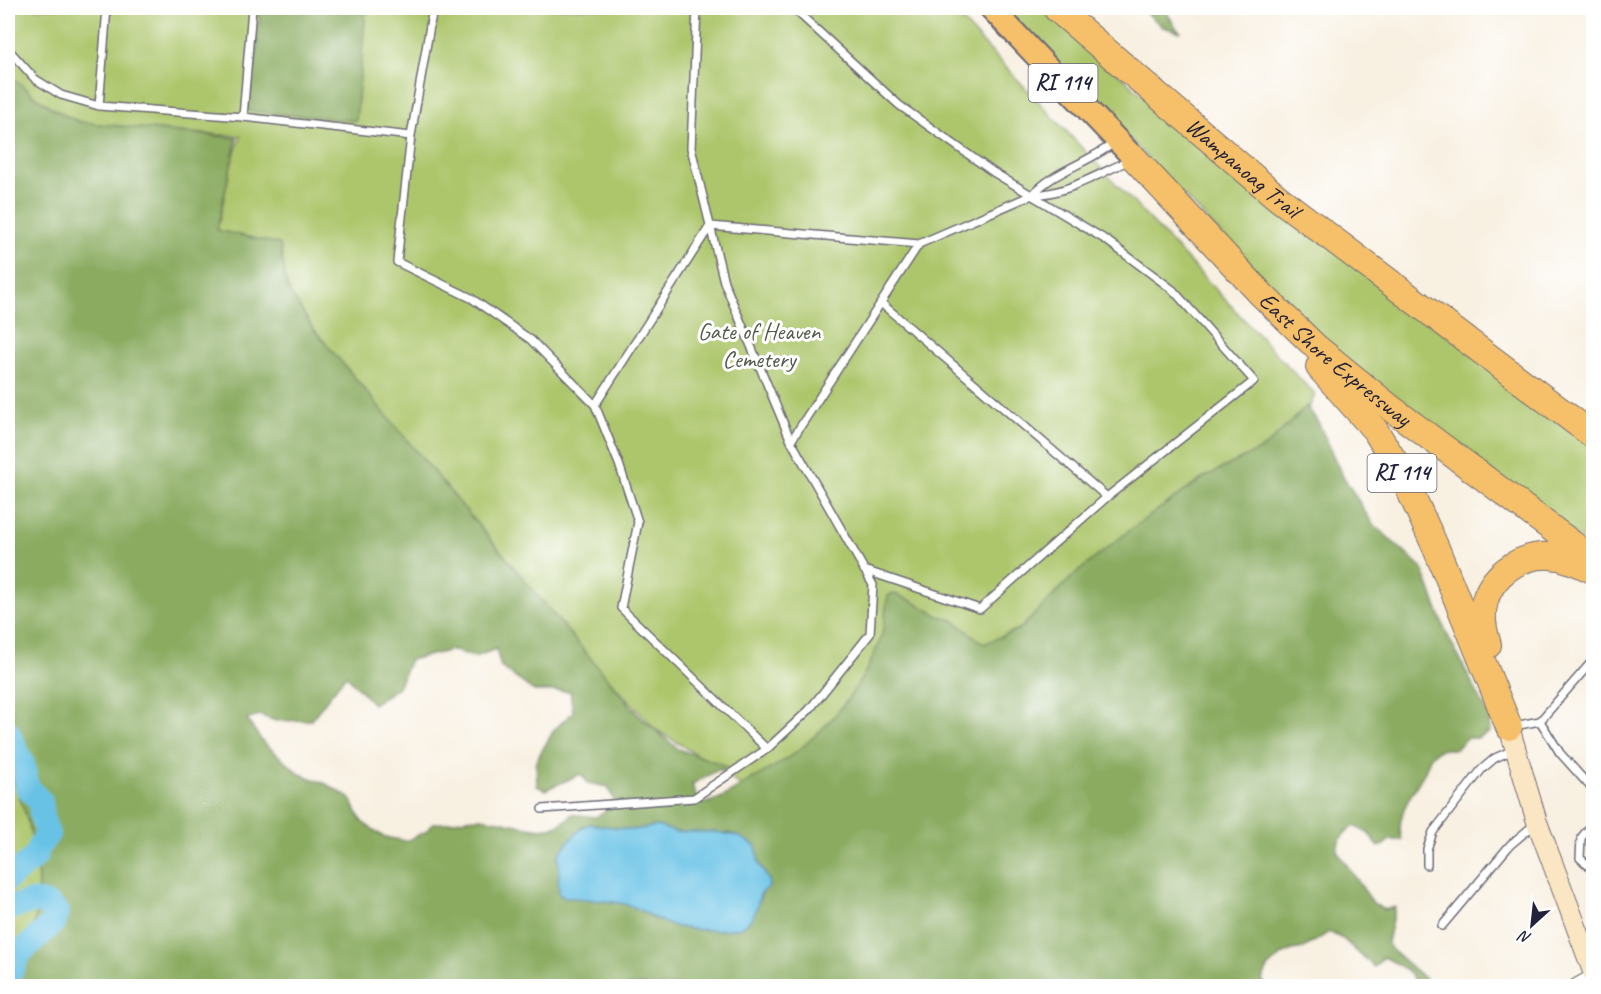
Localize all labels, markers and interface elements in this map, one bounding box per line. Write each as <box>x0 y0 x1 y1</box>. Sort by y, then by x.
road number: RI 114 <box>1028 64 1098 102</box>
street label: Wampanoag Trail <box>1180 111 1309 227</box>
street label: East Shore Expressway <box>1253 285 1419 434</box>
park label: Gate of Heaven Cemetery <box>698 316 821 374</box>
road number: RI 114 <box>1368 454 1436 492</box>
north arrow <box>1502 895 1562 955</box>
text: N <box>1514 925 1535 949</box>

